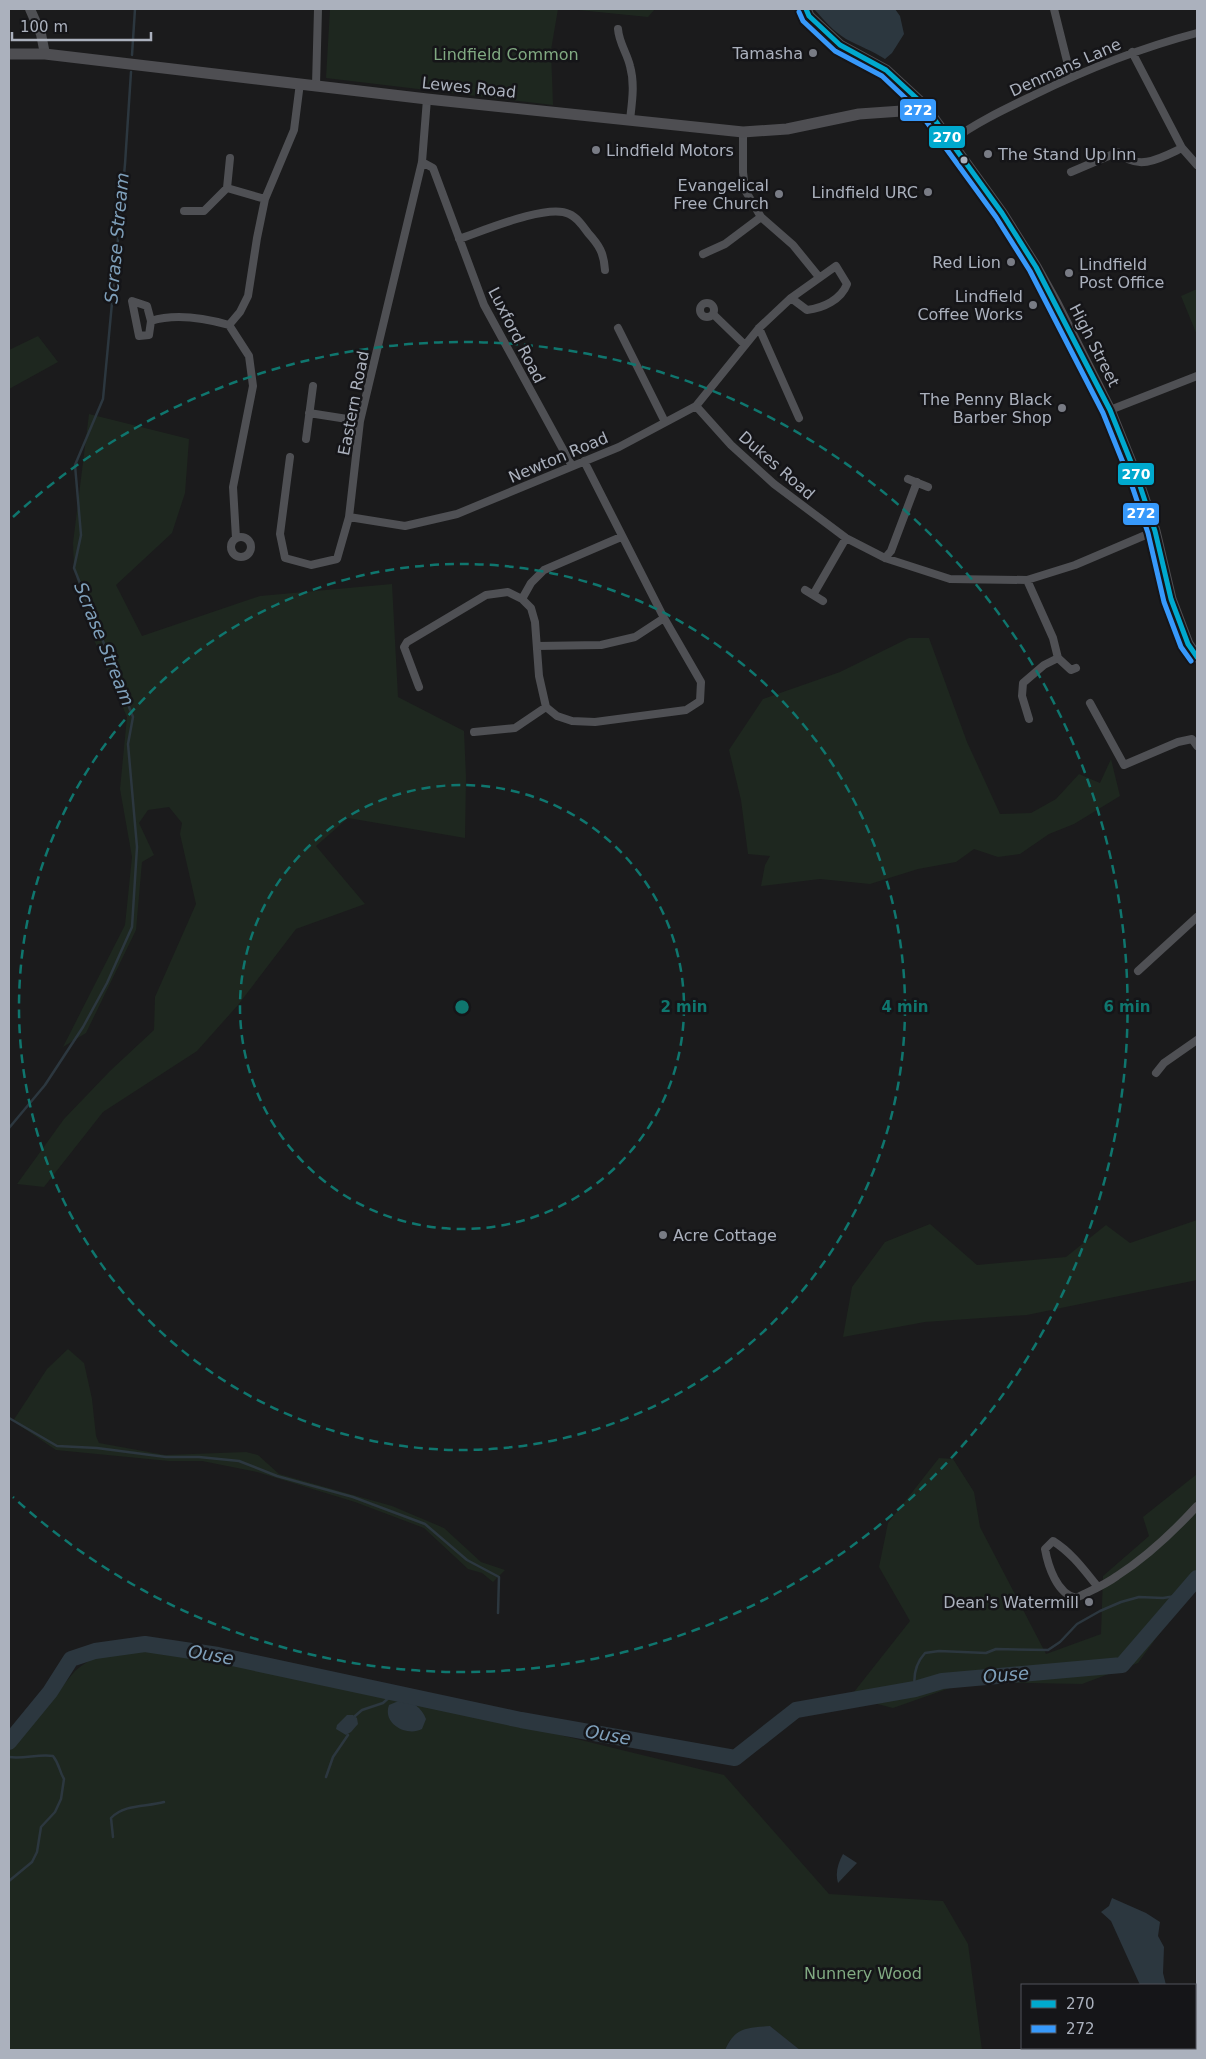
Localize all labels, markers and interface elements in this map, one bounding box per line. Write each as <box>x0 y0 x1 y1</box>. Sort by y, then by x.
scale bar <box>12 10 151 42</box>
text: 100 m <box>20 18 68 36</box>
street label: Denmans Lane <box>1007 34 1124 101</box>
place label: Tamasha <box>731 44 803 63</box>
park label: Lindfield Common <box>433 45 579 64</box>
marker: Tamasha <box>807 47 819 59</box>
street label: Lewes Road <box>421 73 517 102</box>
line badge: 272 <box>899 98 937 122</box>
text: 272 <box>903 102 933 118</box>
line badge: 270 <box>928 125 966 149</box>
text: 270 <box>932 129 962 145</box>
place label: Lindfield Motors <box>606 141 734 160</box>
marker: Lindfield Motors <box>590 144 602 156</box>
place label: The Stand Up Inn <box>997 145 1136 164</box>
marker: The Stand Up Inn <box>982 148 994 160</box>
unlabelled marker <box>959 155 969 165</box>
water label: Scrase Stream <box>100 172 133 304</box>
place label: Evangelical Free Church <box>673 176 769 213</box>
place label: Lindfield URC <box>812 183 918 202</box>
marker: Lindfield URC <box>922 186 934 198</box>
marker: Evangelical Free Church <box>773 188 785 200</box>
place label: Red Lion <box>932 253 1001 272</box>
place label: Lindfield Post Office <box>1079 255 1164 292</box>
marker: Red Lion <box>1005 256 1017 268</box>
marker: Lindfield Post Office <box>1063 267 1075 279</box>
street label: Luxford Road <box>484 284 549 386</box>
place label: Lindfield Coffee Works <box>917 287 1023 324</box>
marker: Lindfield Coffee Works <box>1027 299 1039 311</box>
street label: High Street <box>1066 301 1124 390</box>
street label: Eastern Road <box>334 349 373 457</box>
place label: The Penny Black Barber Shop <box>919 390 1053 427</box>
marker: The Penny Black Barber Shop <box>1056 402 1068 414</box>
street label: Dukes Road <box>735 427 819 504</box>
street label: Newton Road <box>506 428 611 487</box>
line badge: 270 <box>1117 462 1155 486</box>
text: 270 <box>1121 466 1151 482</box>
line badge: 272 <box>1122 502 1160 526</box>
text: 272 <box>1126 505 1156 521</box>
water label: Scrase Stream <box>70 579 139 709</box>
centre of rings <box>453 998 471 1016</box>
text: 2 min <box>660 998 708 1016</box>
text: 4 min <box>881 998 929 1016</box>
text: 6 min <box>1103 998 1151 1016</box>
place label: Acre Cottage <box>673 1226 777 1245</box>
marker: Acre Cottage <box>657 1229 669 1241</box>
place label: Dean's Watermill <box>943 1593 1079 1612</box>
marker: Dean's Watermill <box>1083 1596 1095 1608</box>
water label: Ouse <box>187 1640 236 1669</box>
water label: Ouse <box>982 1662 1030 1687</box>
water label: Ouse <box>584 1720 633 1749</box>
park label: Nunnery Wood <box>804 1964 922 1983</box>
legend <box>1021 1984 1196 2049</box>
text: 270 <box>1066 1995 1095 2013</box>
text: 272 <box>1066 2020 1095 2038</box>

